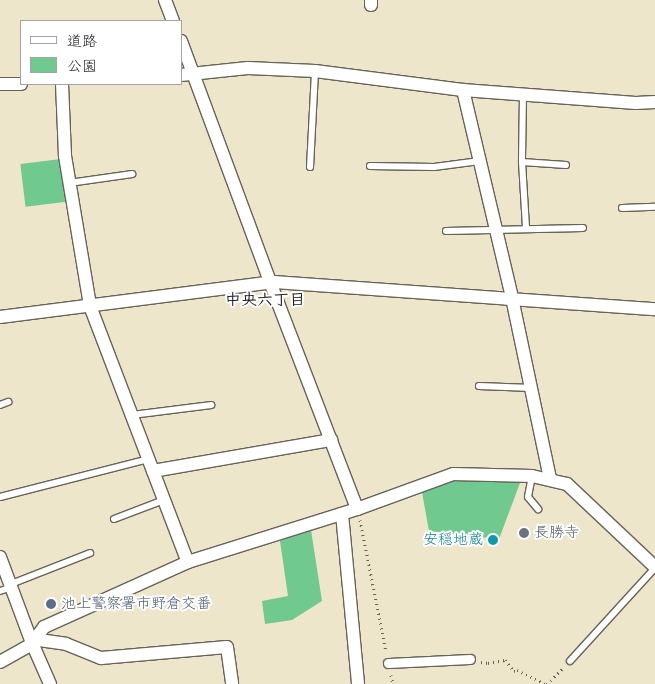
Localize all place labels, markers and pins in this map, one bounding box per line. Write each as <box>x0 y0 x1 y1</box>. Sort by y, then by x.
place label: 長勝寺 <box>534 524 579 542</box>
marker: 長勝寺 <box>518 527 530 539</box>
place label: 安穏地蔵 <box>423 531 483 549</box>
marker: 安穏地蔵 <box>487 534 499 546</box>
place label: 池上警察署市野倉交番 <box>61 595 211 613</box>
marker: 池上警察署市野倉交番 <box>45 598 57 610</box>

